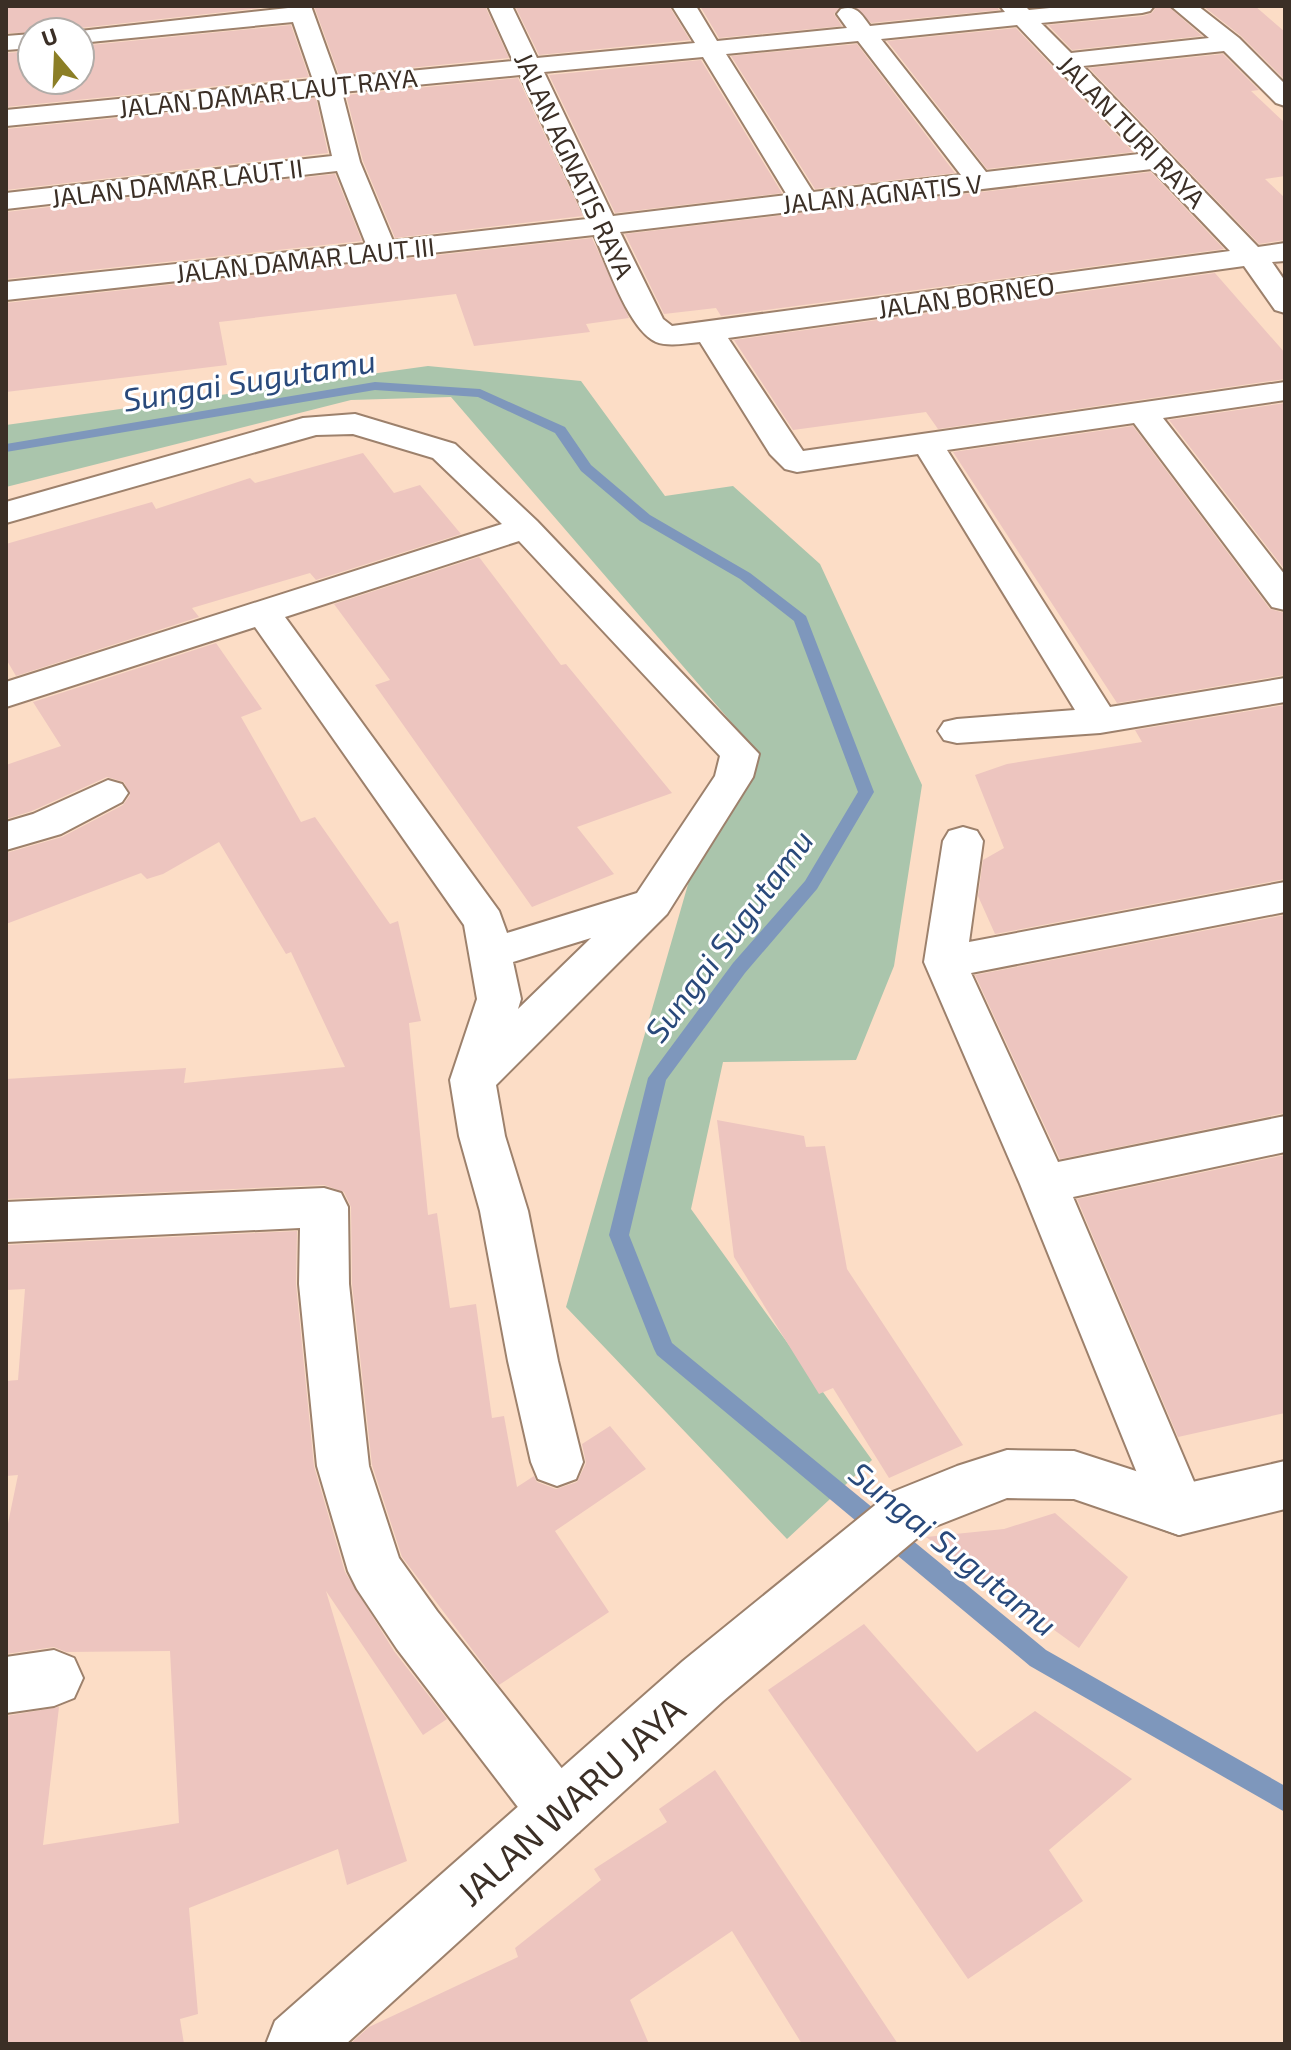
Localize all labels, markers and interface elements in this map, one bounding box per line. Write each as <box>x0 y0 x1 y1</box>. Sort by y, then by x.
north arrow <box>16 16 96 96</box>
text: U <box>38 21 61 51</box>
street label: JALAN AGNATIS RAYA <box>509 47 641 283</box>
street label: JALAN TURI RAYA <box>1052 48 1212 214</box>
street label: JALAN DAMAR LAUT RAYA <box>117 61 419 123</box>
street label: JALAN DAMAR LAUT II <box>49 151 305 213</box>
street label: JALAN AGNATIS V <box>780 167 984 219</box>
street label: JALAN DAMAR LAUT III <box>174 230 436 288</box>
street label: JALAN BORNEO <box>876 268 1056 324</box>
water label: Sungai Sugutamu <box>120 340 378 419</box>
water label: Sungai Sugutamu <box>636 822 821 1049</box>
water label: Sungai Sugutamu <box>842 1453 1065 1644</box>
street label: JALAN WARU JAYA <box>447 1686 693 1913</box>

